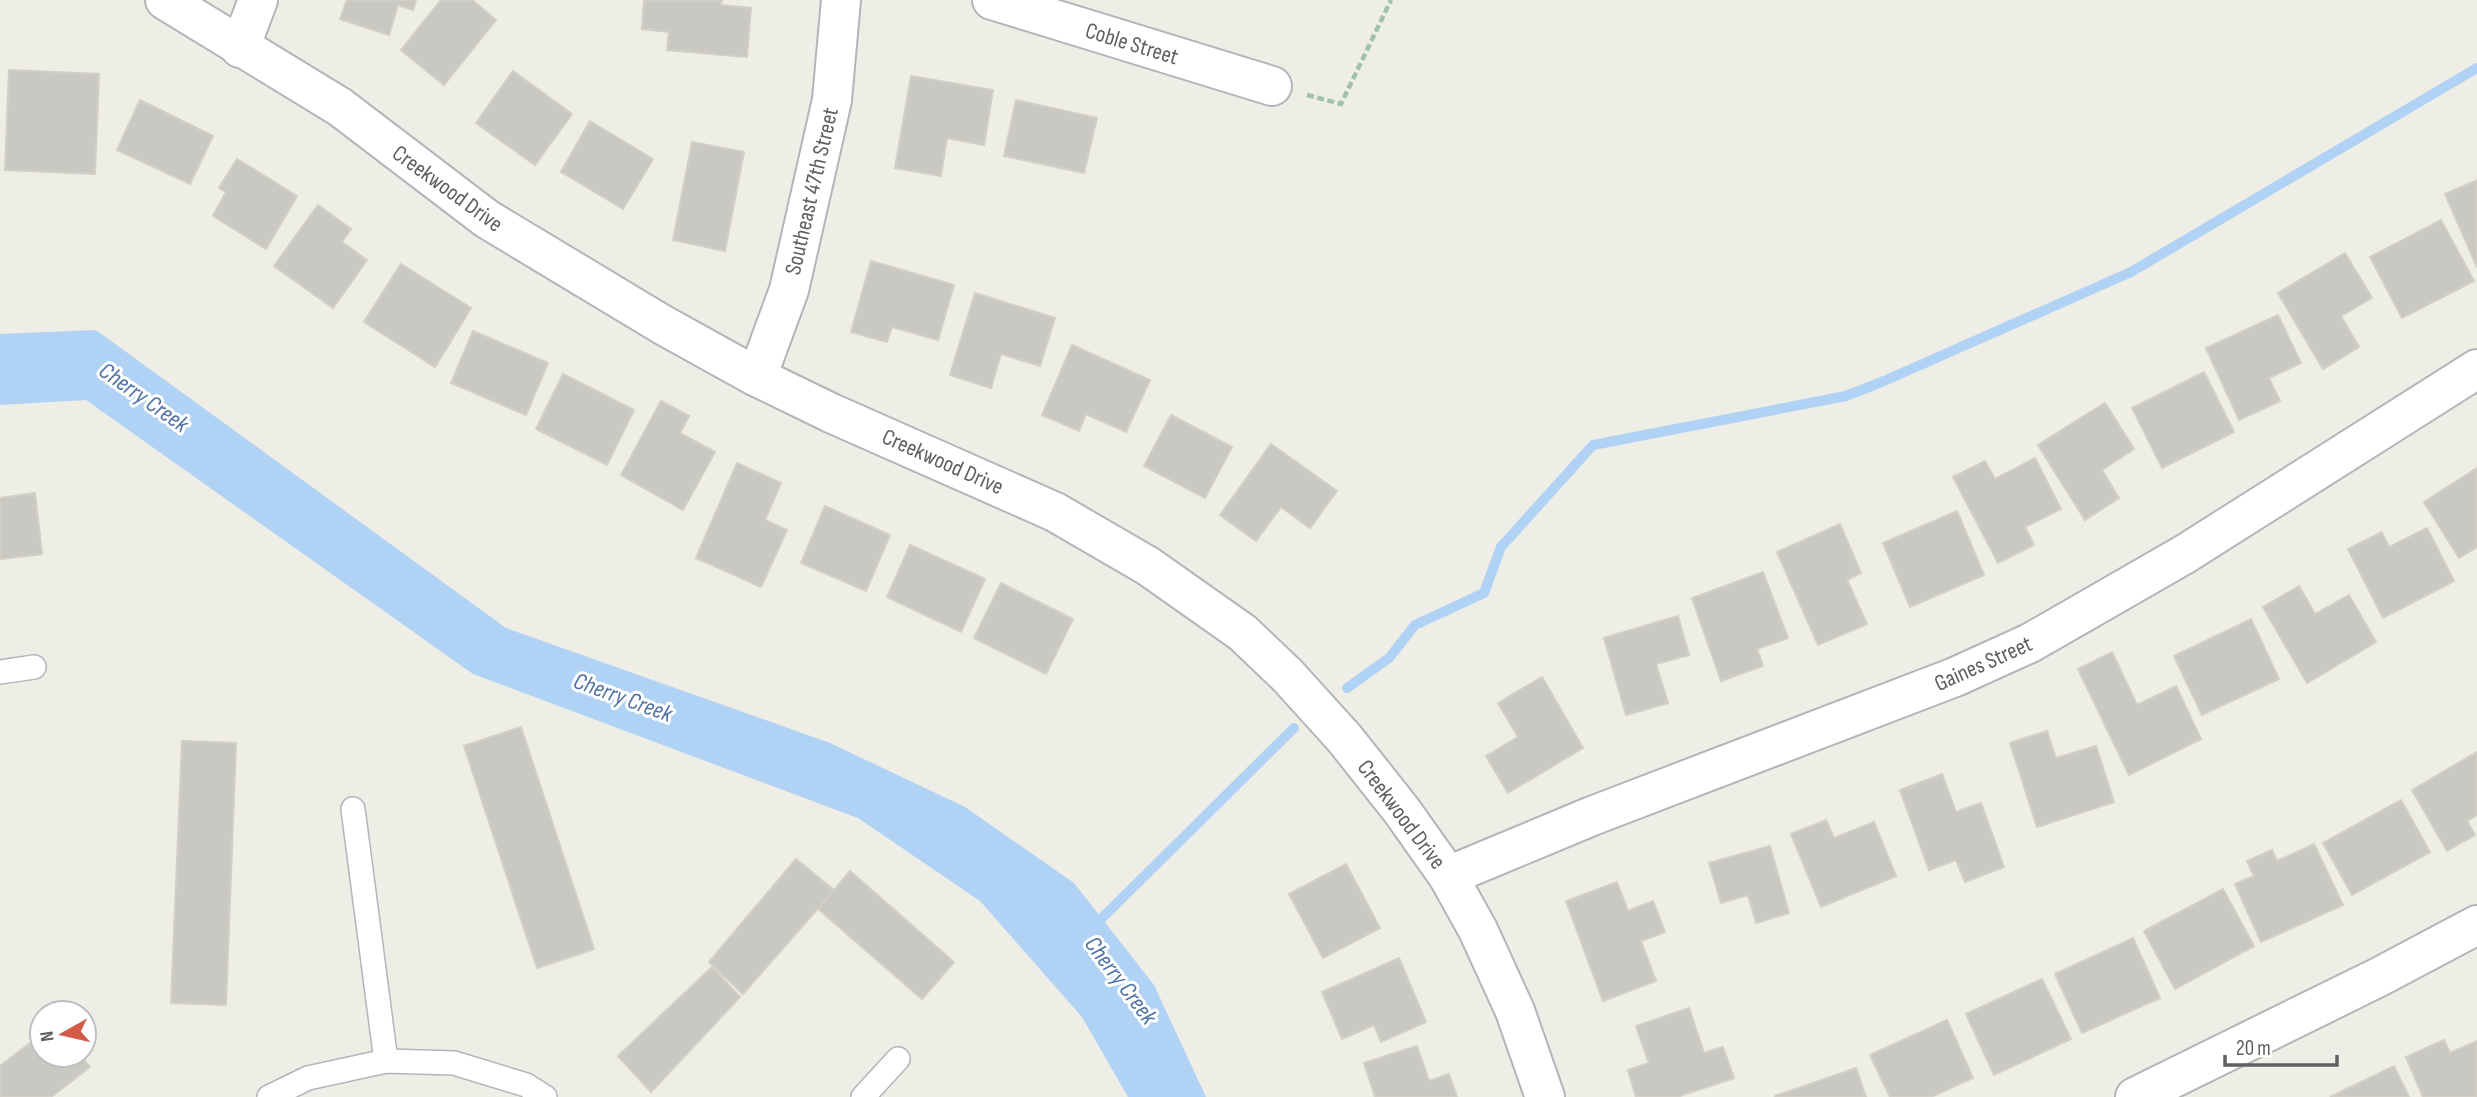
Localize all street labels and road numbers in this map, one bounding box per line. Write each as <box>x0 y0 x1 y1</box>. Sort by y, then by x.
street label: Coble Street <box>1082 17 1182 71</box>
street label: Southeast 47th Street <box>779 105 845 278</box>
street label: Creekwood Drive <box>387 139 508 238</box>
street label: Creekwood Drive <box>878 423 1008 501</box>
street label: Gaines Street <box>1930 630 2037 698</box>
street label: Creekwood Drive <box>1351 754 1451 875</box>

